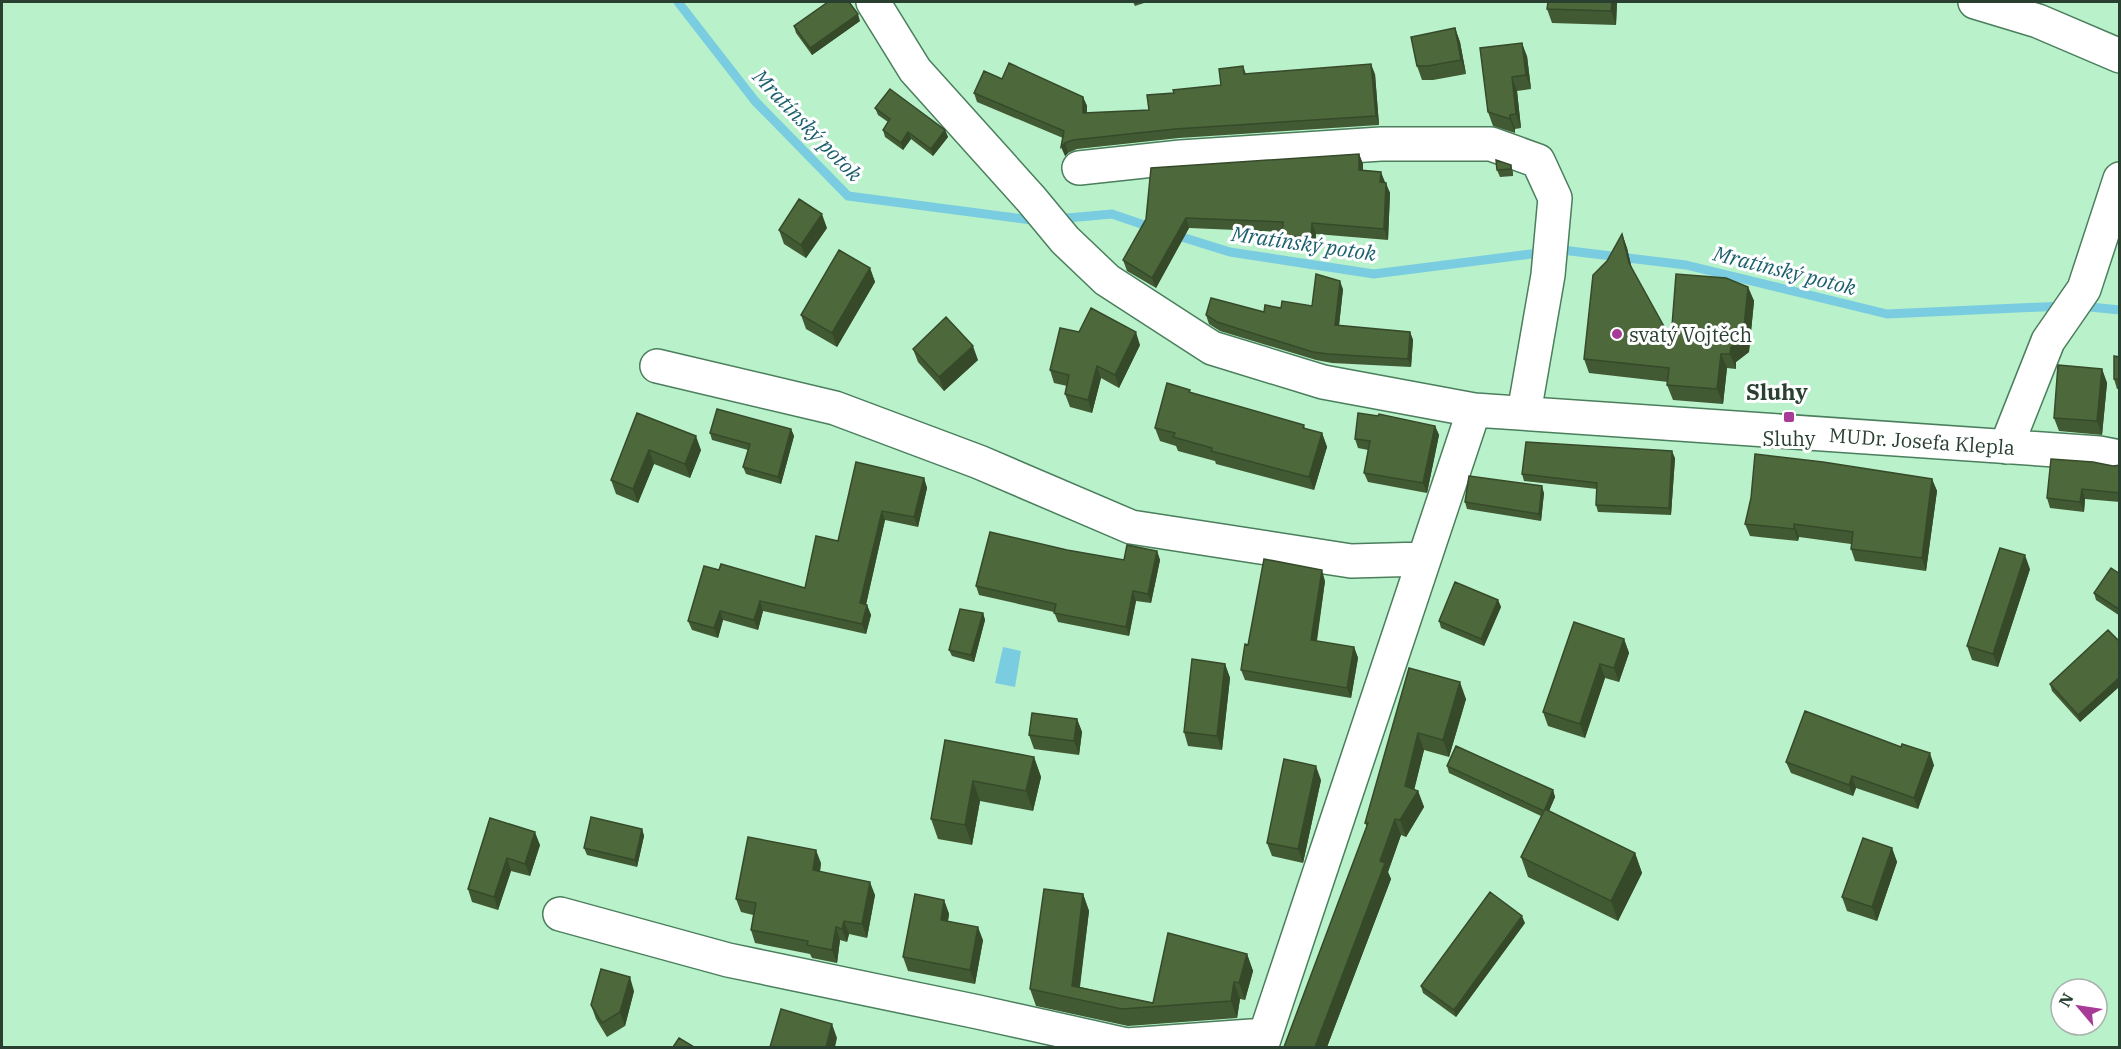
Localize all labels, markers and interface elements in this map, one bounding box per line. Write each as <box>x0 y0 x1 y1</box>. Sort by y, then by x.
water label: Mratínský potok <box>747 62 869 188</box>
water label: Mratínský potok <box>1229 219 1379 267</box>
water label: Mratínský potok <box>1710 239 1860 301</box>
place label: svatý Vojtěch <box>1629 321 1752 348</box>
marker: svatý Vojtěch <box>1610 327 1624 341</box>
district label: Sluhy <box>1746 377 1808 406</box>
marker: Sluhy <box>1782 410 1796 424</box>
street label: MUDr. Josefa Klepla <box>1828 421 2016 461</box>
place label: Sluhy <box>1762 425 1816 452</box>
north arrow <box>2049 977 2109 1037</box>
text: N <box>2054 989 2078 1010</box>

